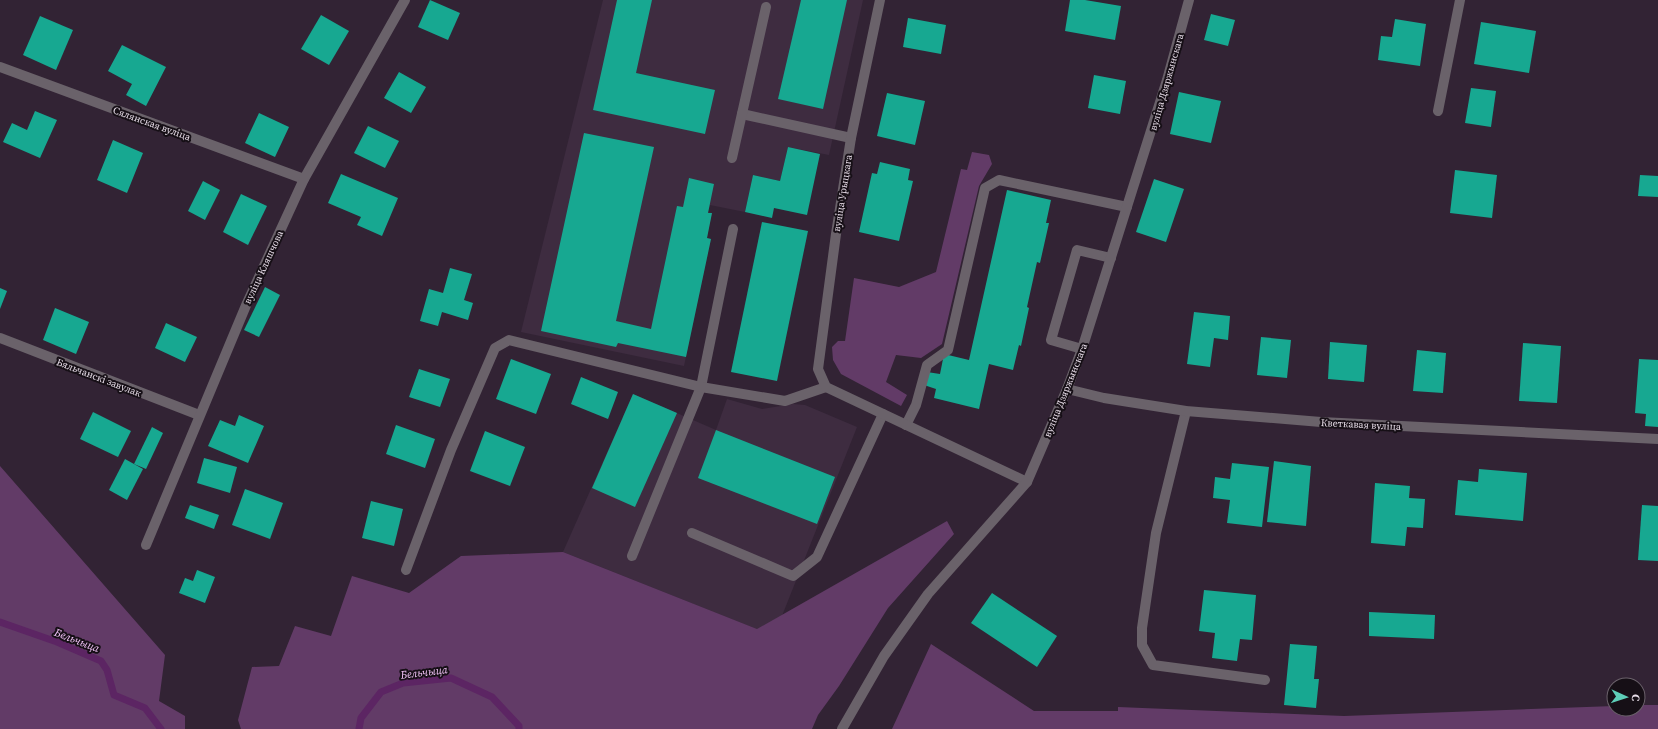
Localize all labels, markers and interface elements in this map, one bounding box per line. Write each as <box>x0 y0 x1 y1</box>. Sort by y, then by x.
street label: вуліца Дзяржынскага <box>1146 31 1187 132</box>
street label: Сялянская вуліца <box>111 103 193 144</box>
street label: вуліца Урыцкага <box>830 153 855 232</box>
street label: вуліца Кляшчова <box>241 228 287 306</box>
street label: вуліца Дзяржынскага <box>1041 340 1091 439</box>
street label: Бяльчанскі завулак <box>55 355 144 400</box>
street label: Кветкавая вуліца <box>1321 416 1402 433</box>
water label: Бельчыца <box>51 625 102 656</box>
water label: Бельчыца <box>399 662 449 683</box>
north arrow <box>1606 677 1646 717</box>
text: С <box>1628 694 1643 701</box>

